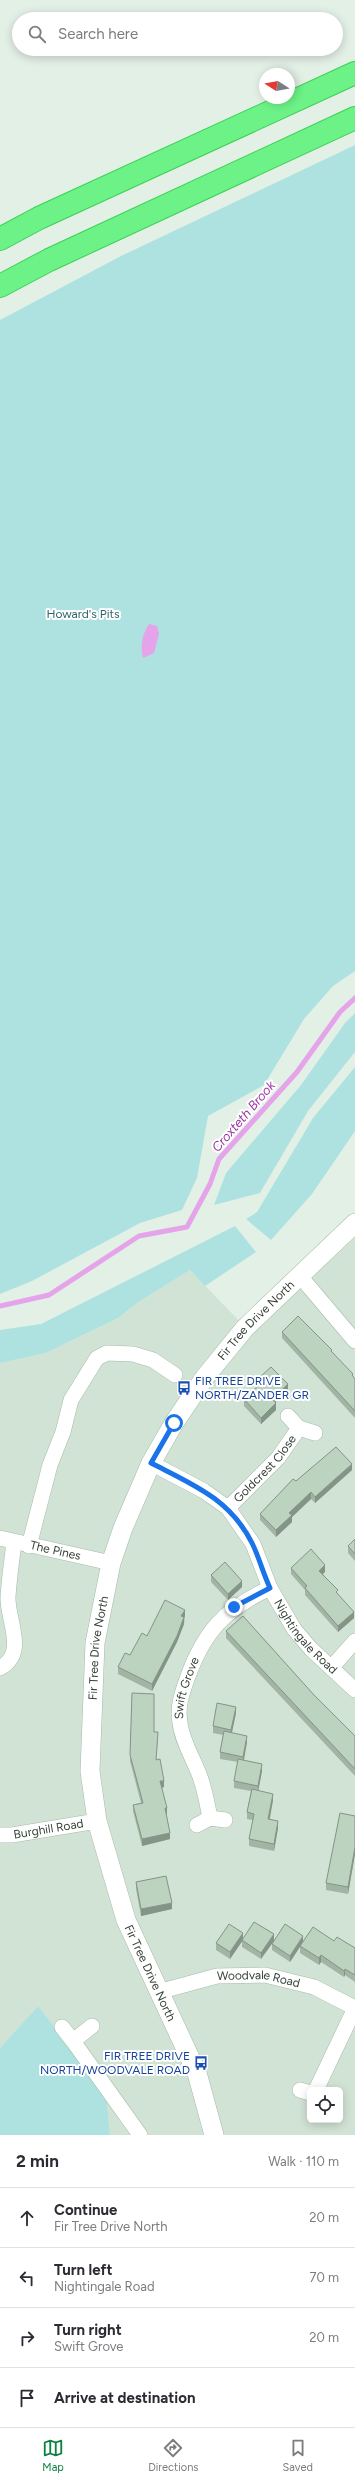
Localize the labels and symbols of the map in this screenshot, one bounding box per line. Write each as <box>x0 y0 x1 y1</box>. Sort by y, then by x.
north arrow <box>259 68 295 104</box>
park label: Howard's Pits <box>46 607 120 621</box>
water label: Croxteth Brook <box>209 1077 279 1155</box>
street label: Fir Tree Drive North <box>215 1277 297 1363</box>
place label: FIR TREE DRIVE NORTH/ZANDER GR <box>195 1374 309 1402</box>
bus stop icon: FIR TREE DRIVE NORTH/ZANDER GR <box>176 1380 192 1396</box>
route start <box>165 1414 183 1432</box>
street label: Goldcrest Close <box>231 1432 299 1505</box>
street label: The Pines <box>29 1538 83 1563</box>
street label: Fir Tree Drive North <box>86 1594 111 1700</box>
street label: Nightingale Road <box>271 1597 340 1677</box>
route end <box>225 1598 243 1616</box>
street label: Swift Grove <box>172 1654 202 1719</box>
street label: Burghill Road <box>13 1816 84 1842</box>
street label: Fir Tree Drive North <box>122 1923 179 2024</box>
street label: Woodvale Road <box>217 1968 302 1990</box>
place label: FIR TREE DRIVE NORTH/WOODVALE ROAD <box>40 2049 190 2077</box>
bus stop icon: FIR TREE DRIVE NORTH/WOODVALE ROAD <box>193 2055 209 2071</box>

